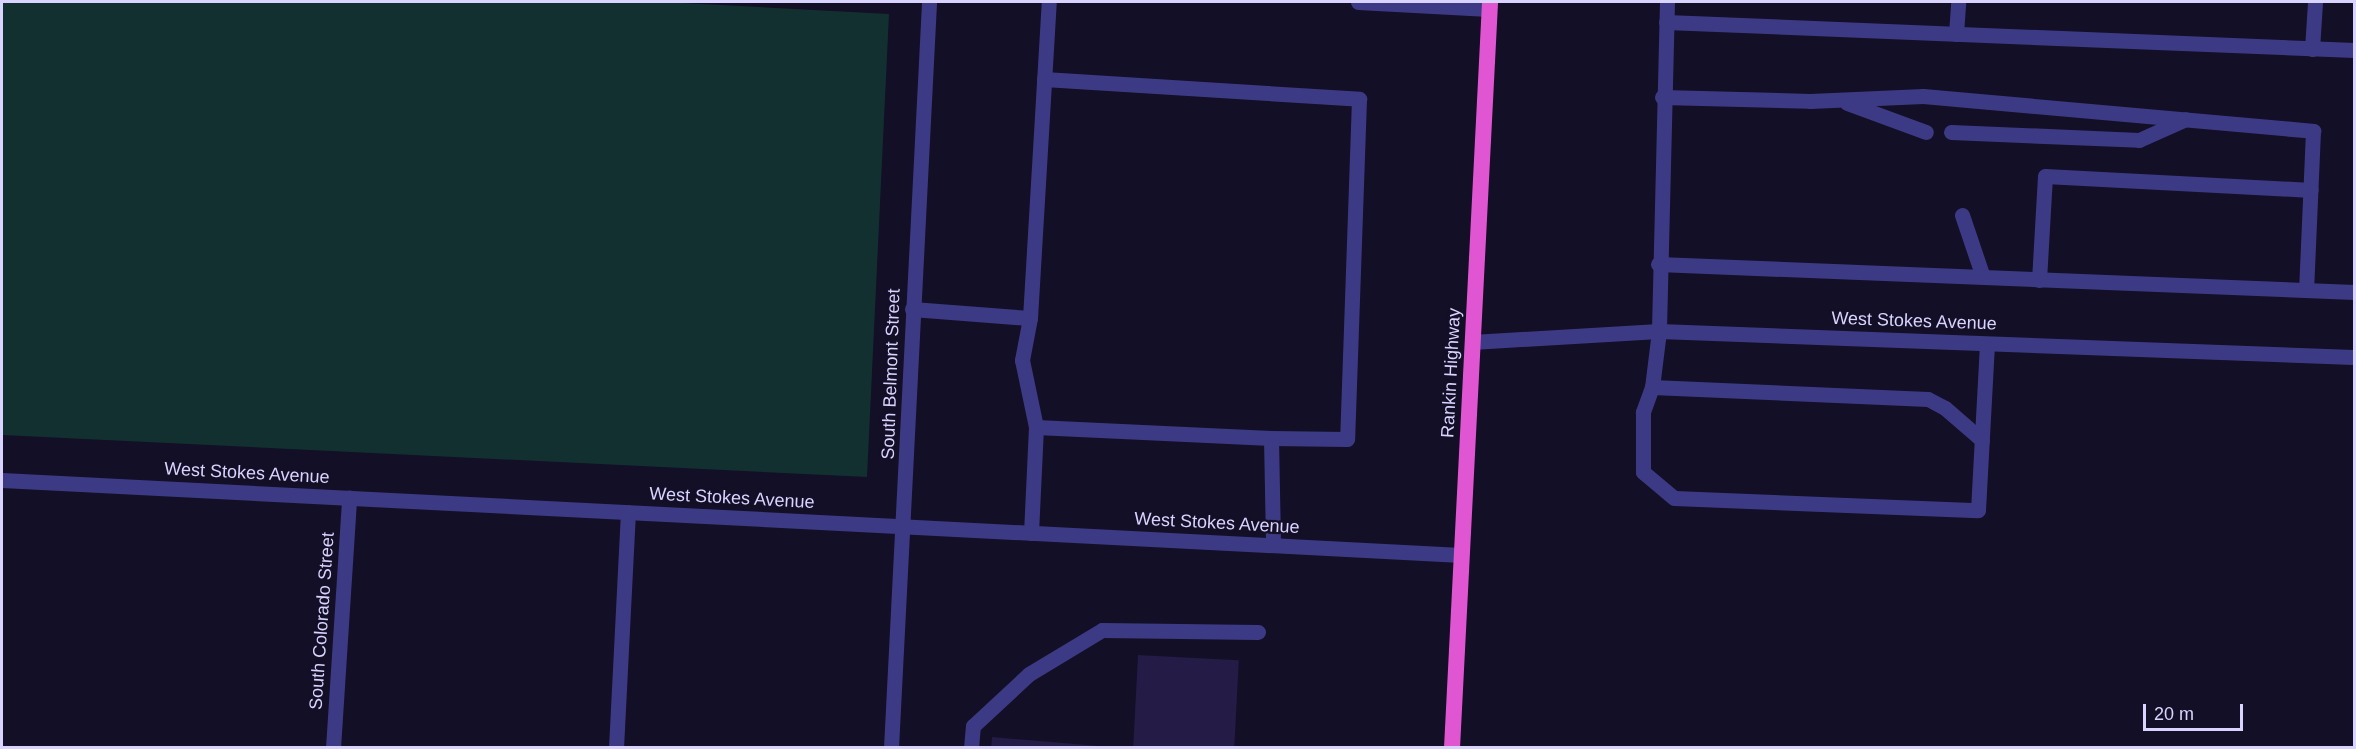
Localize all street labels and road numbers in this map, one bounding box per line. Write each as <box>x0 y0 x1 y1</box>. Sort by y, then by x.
street label: South Belmont Street <box>877 288 905 460</box>
street label: Rankin Highway <box>1437 307 1465 439</box>
street label: West Stokes Avenue <box>1830 307 1998 335</box>
street label: West Stokes Avenue <box>163 458 331 488</box>
street label: West Stokes Avenue <box>648 483 816 513</box>
street label: West Stokes Avenue <box>1133 508 1301 538</box>
street label: South Colorado Street <box>305 531 339 711</box>

